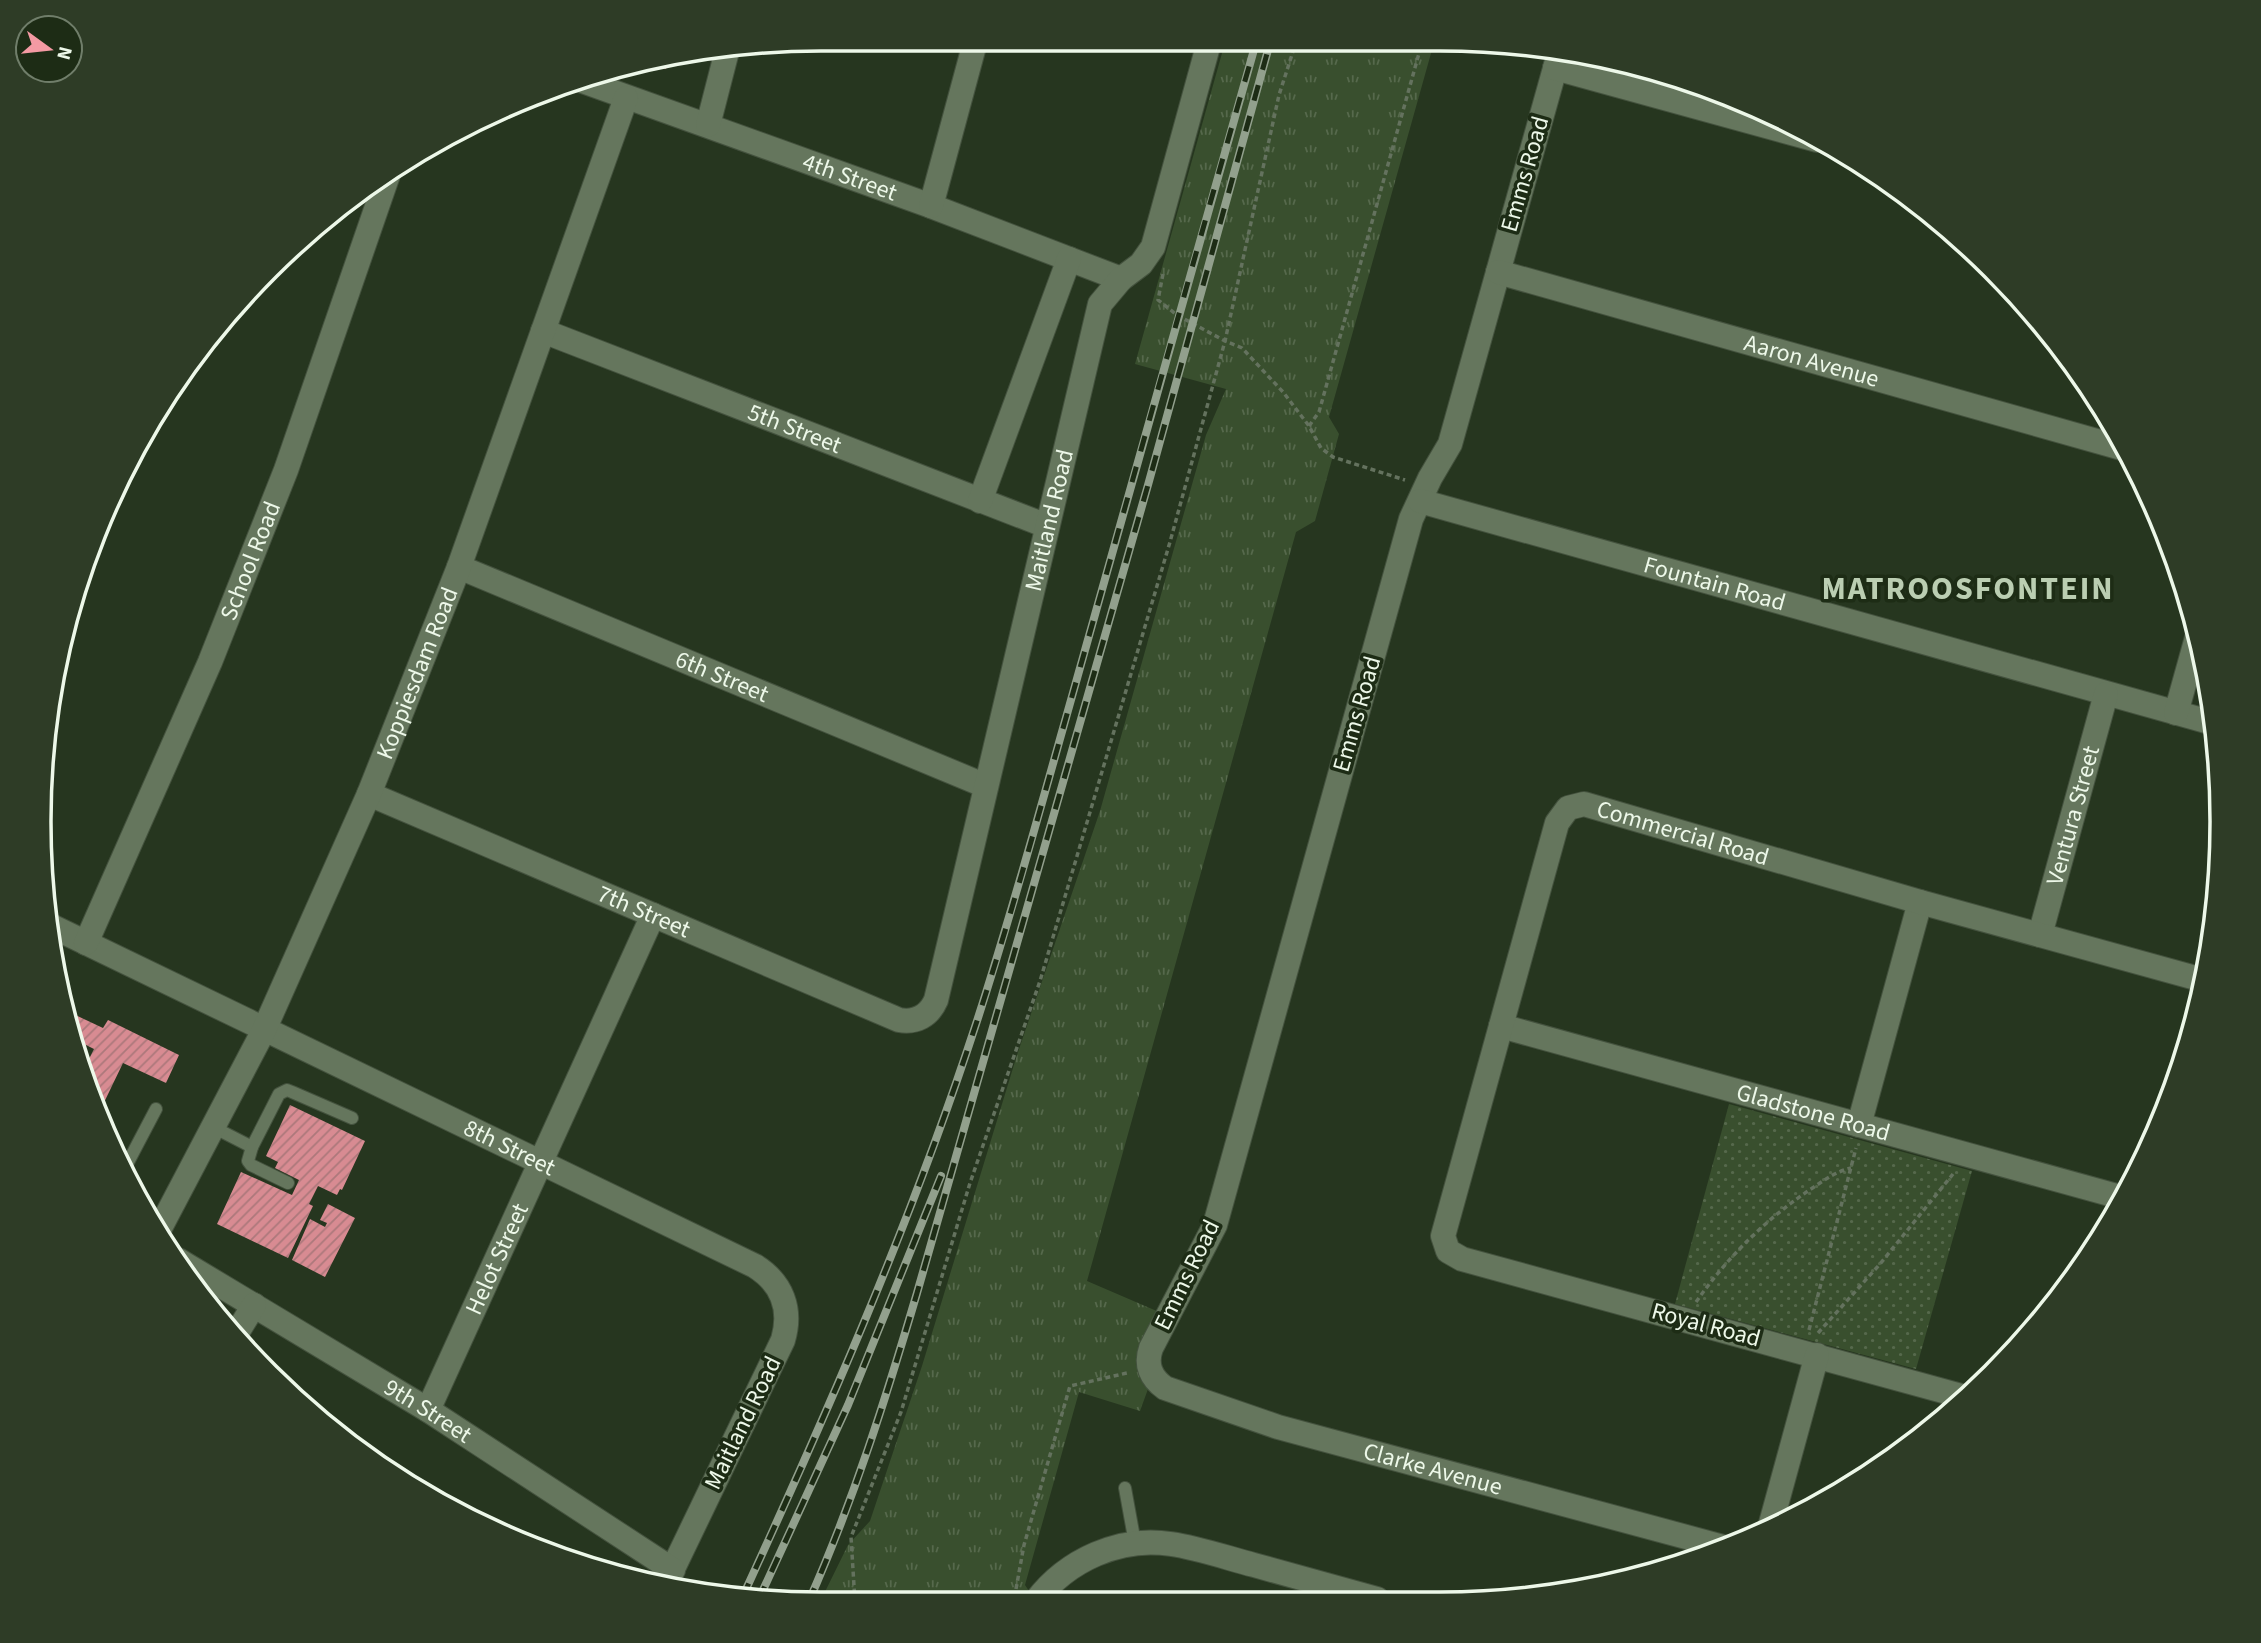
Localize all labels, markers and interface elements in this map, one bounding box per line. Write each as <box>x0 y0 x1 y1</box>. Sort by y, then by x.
north arrow <box>14 14 84 84</box>
text: N <box>49 43 79 63</box>
street label: Emms Road <box>1492 112 1558 236</box>
street label: 4th Street <box>798 144 902 210</box>
street label: Aaron Avenue <box>1740 325 1883 396</box>
street label: 5th Street <box>743 394 847 462</box>
street label: Maitland Road <box>1015 446 1083 595</box>
street label: School Road <box>211 496 289 626</box>
street label: Fountain Road <box>1640 547 1790 620</box>
district label: MATROOSFONTEIN <box>1821 566 2115 612</box>
street label: Koppiesdam Road <box>367 582 467 765</box>
street label: 6th Street <box>670 641 774 711</box>
street label: Emms Road <box>1324 652 1390 776</box>
street label: Ventura Street <box>2037 742 2109 889</box>
street label: Commercial Road <box>1592 791 1773 875</box>
street label: 7th Street <box>592 876 696 947</box>
street label: Gladstone Road <box>1732 1074 1894 1150</box>
street label: 8th Street <box>458 1110 561 1185</box>
street label: Helot Street <box>456 1197 537 1320</box>
street label: Emms Road <box>1145 1214 1229 1336</box>
street label: Royal Road <box>1648 1294 1764 1356</box>
street label: Maitland Road <box>696 1350 790 1496</box>
street label: 9th Street <box>377 1370 479 1452</box>
street label: Clarke Avenue <box>1360 1433 1506 1504</box>

